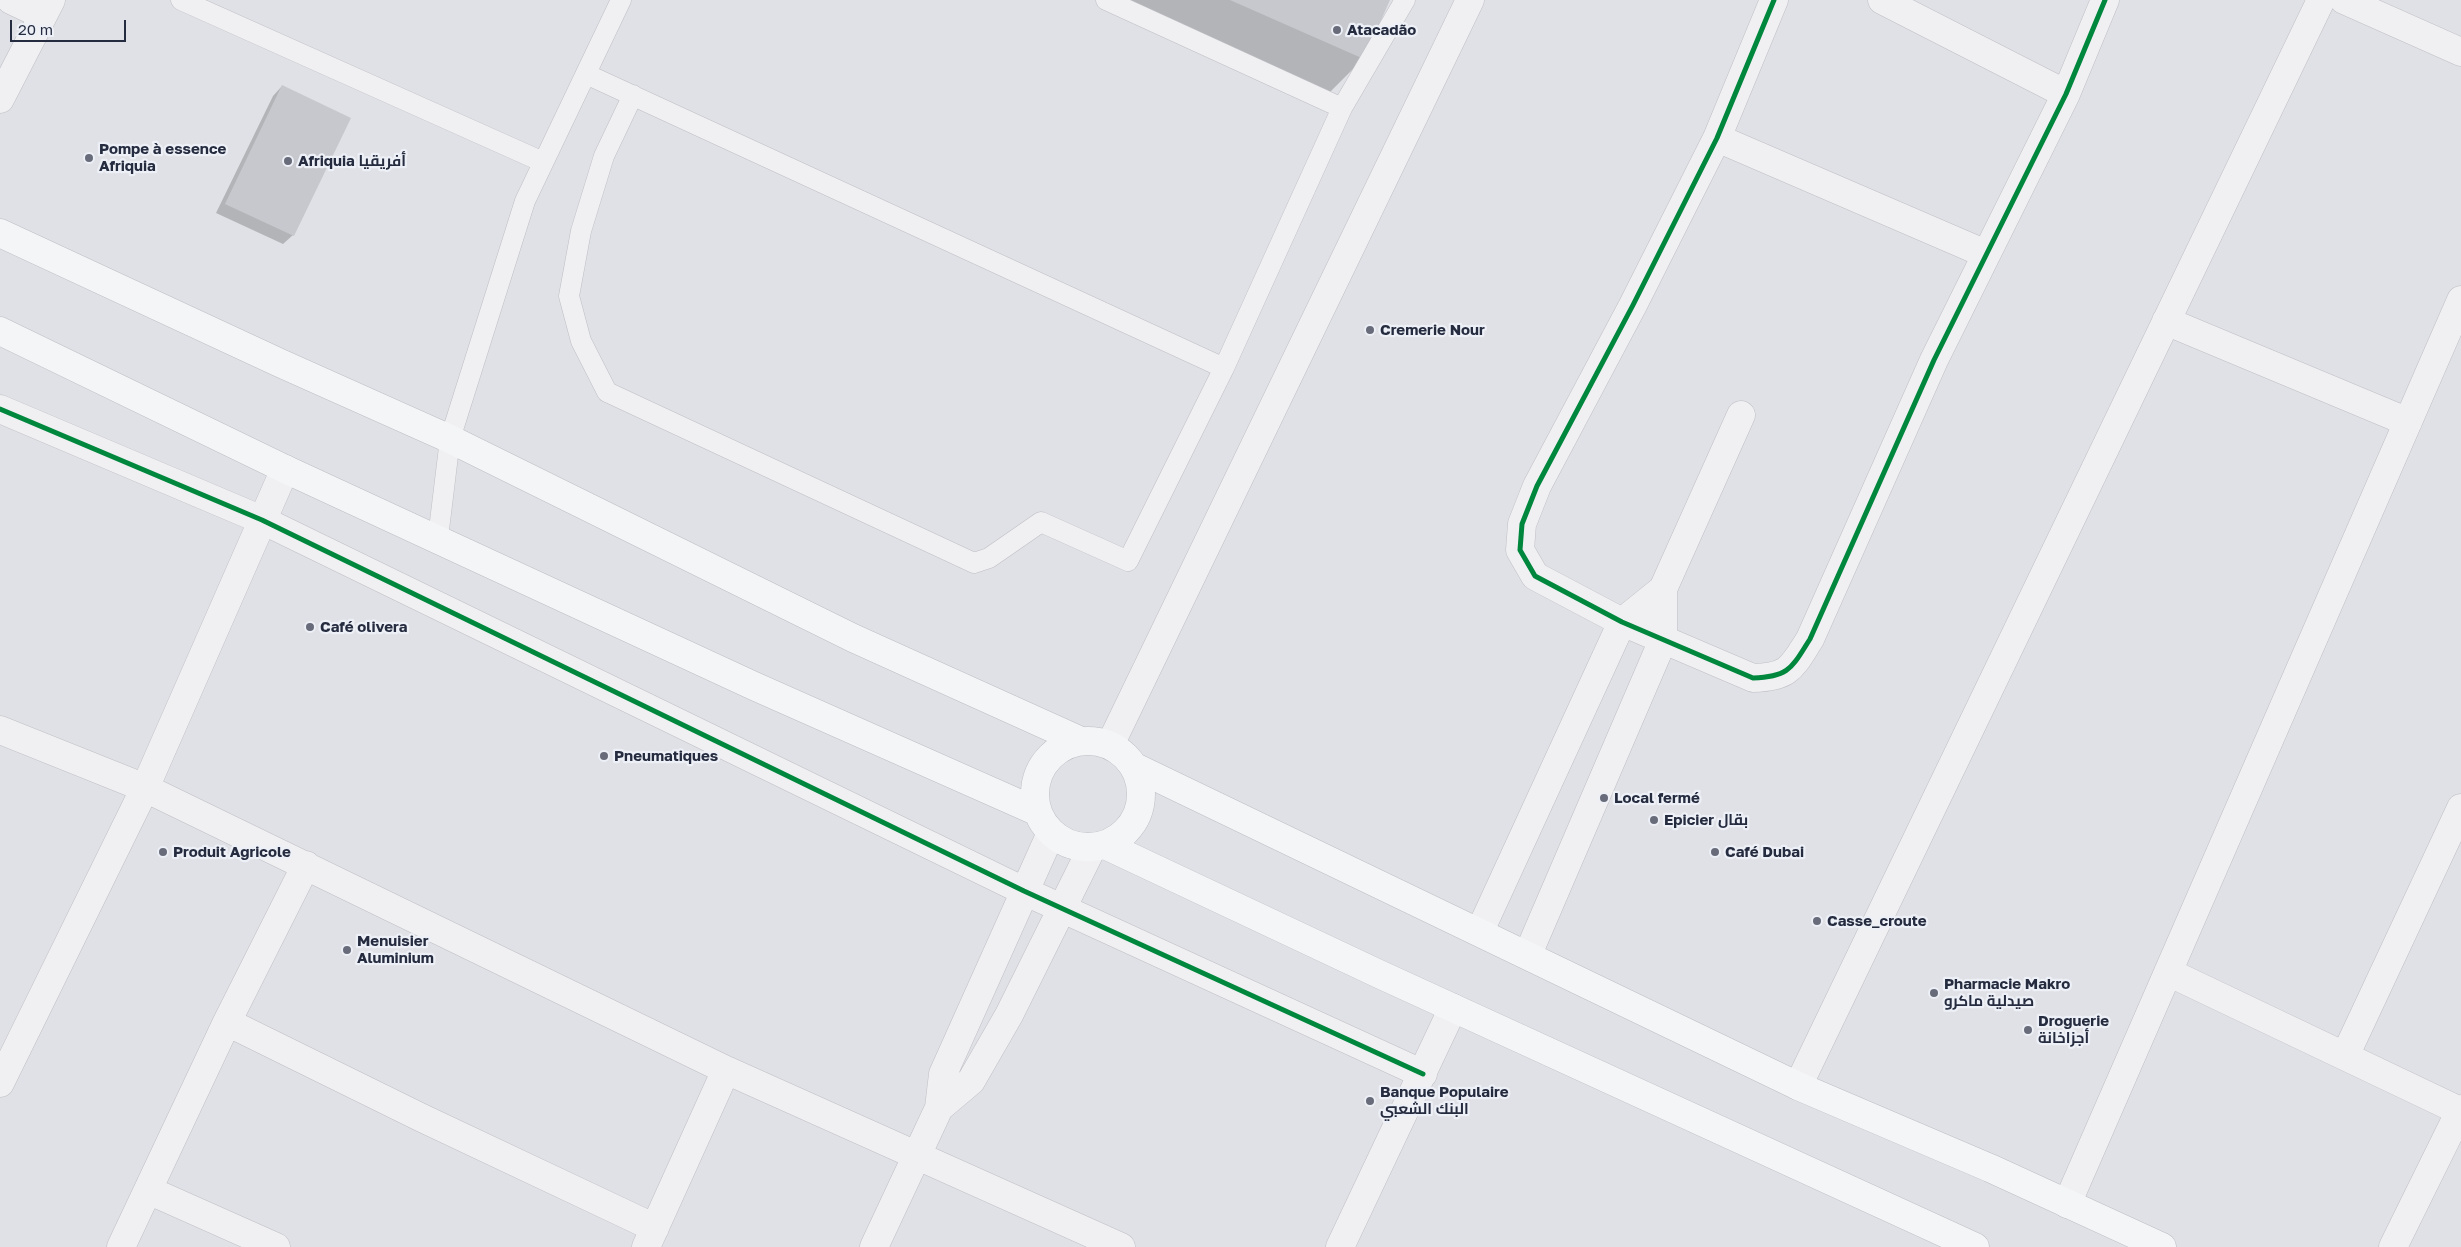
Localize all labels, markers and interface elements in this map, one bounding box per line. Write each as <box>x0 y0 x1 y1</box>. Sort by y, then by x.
scale bar <box>12 10 129 42</box>
text: 20 m <box>18 20 53 38</box>
place label: Atacadão <box>1347 21 1416 39</box>
marker: Atacadão <box>1331 24 1343 36</box>
place label: Pompe à essence Afriquia <box>99 140 226 175</box>
marker: Pompe à essence Afriquia <box>83 152 95 164</box>
place label: Afriquia أفريقيا <box>298 152 406 170</box>
marker: Afriquia أفريقيا <box>282 155 294 167</box>
place label: Cremerie Nour <box>1380 321 1485 339</box>
marker: Cremerie Nour <box>1364 324 1376 336</box>
place label: Café olivera <box>320 618 407 636</box>
marker: Café olivera <box>304 621 316 633</box>
place label: Pneumatiques <box>614 747 718 765</box>
marker: Pneumatiques <box>598 750 610 762</box>
place label: Local fermé <box>1614 789 1700 807</box>
marker: Local fermé <box>1598 792 1610 804</box>
place label: Epicier بقال <box>1664 811 1748 829</box>
marker: Epicier بقال <box>1648 814 1660 826</box>
place label: Produit Agricole <box>173 843 291 861</box>
place label: Café Dubai <box>1725 843 1804 861</box>
marker: Produit Agricole <box>157 846 169 858</box>
marker: Café Dubai <box>1709 846 1721 858</box>
place label: Casse_croute <box>1827 912 1927 930</box>
marker: Casse_croute <box>1811 915 1823 927</box>
place label: Menuisier Aluminium <box>357 932 434 967</box>
marker: Menuisier Aluminium <box>341 944 353 956</box>
place label: Pharmacie Makro صيدلية ماكرو <box>1944 975 2070 1010</box>
marker: Pharmacie Makro صيدلية ماكرو <box>1928 987 1940 999</box>
place label: Droguerie أجزاخانة <box>2038 1012 2109 1047</box>
marker: Droguerie أجزاخانة <box>2022 1024 2034 1036</box>
place label: Banque Populaire البنك الشعبي <box>1380 1083 1508 1118</box>
marker: Banque Populaire البنك الشعبي <box>1364 1095 1376 1107</box>

